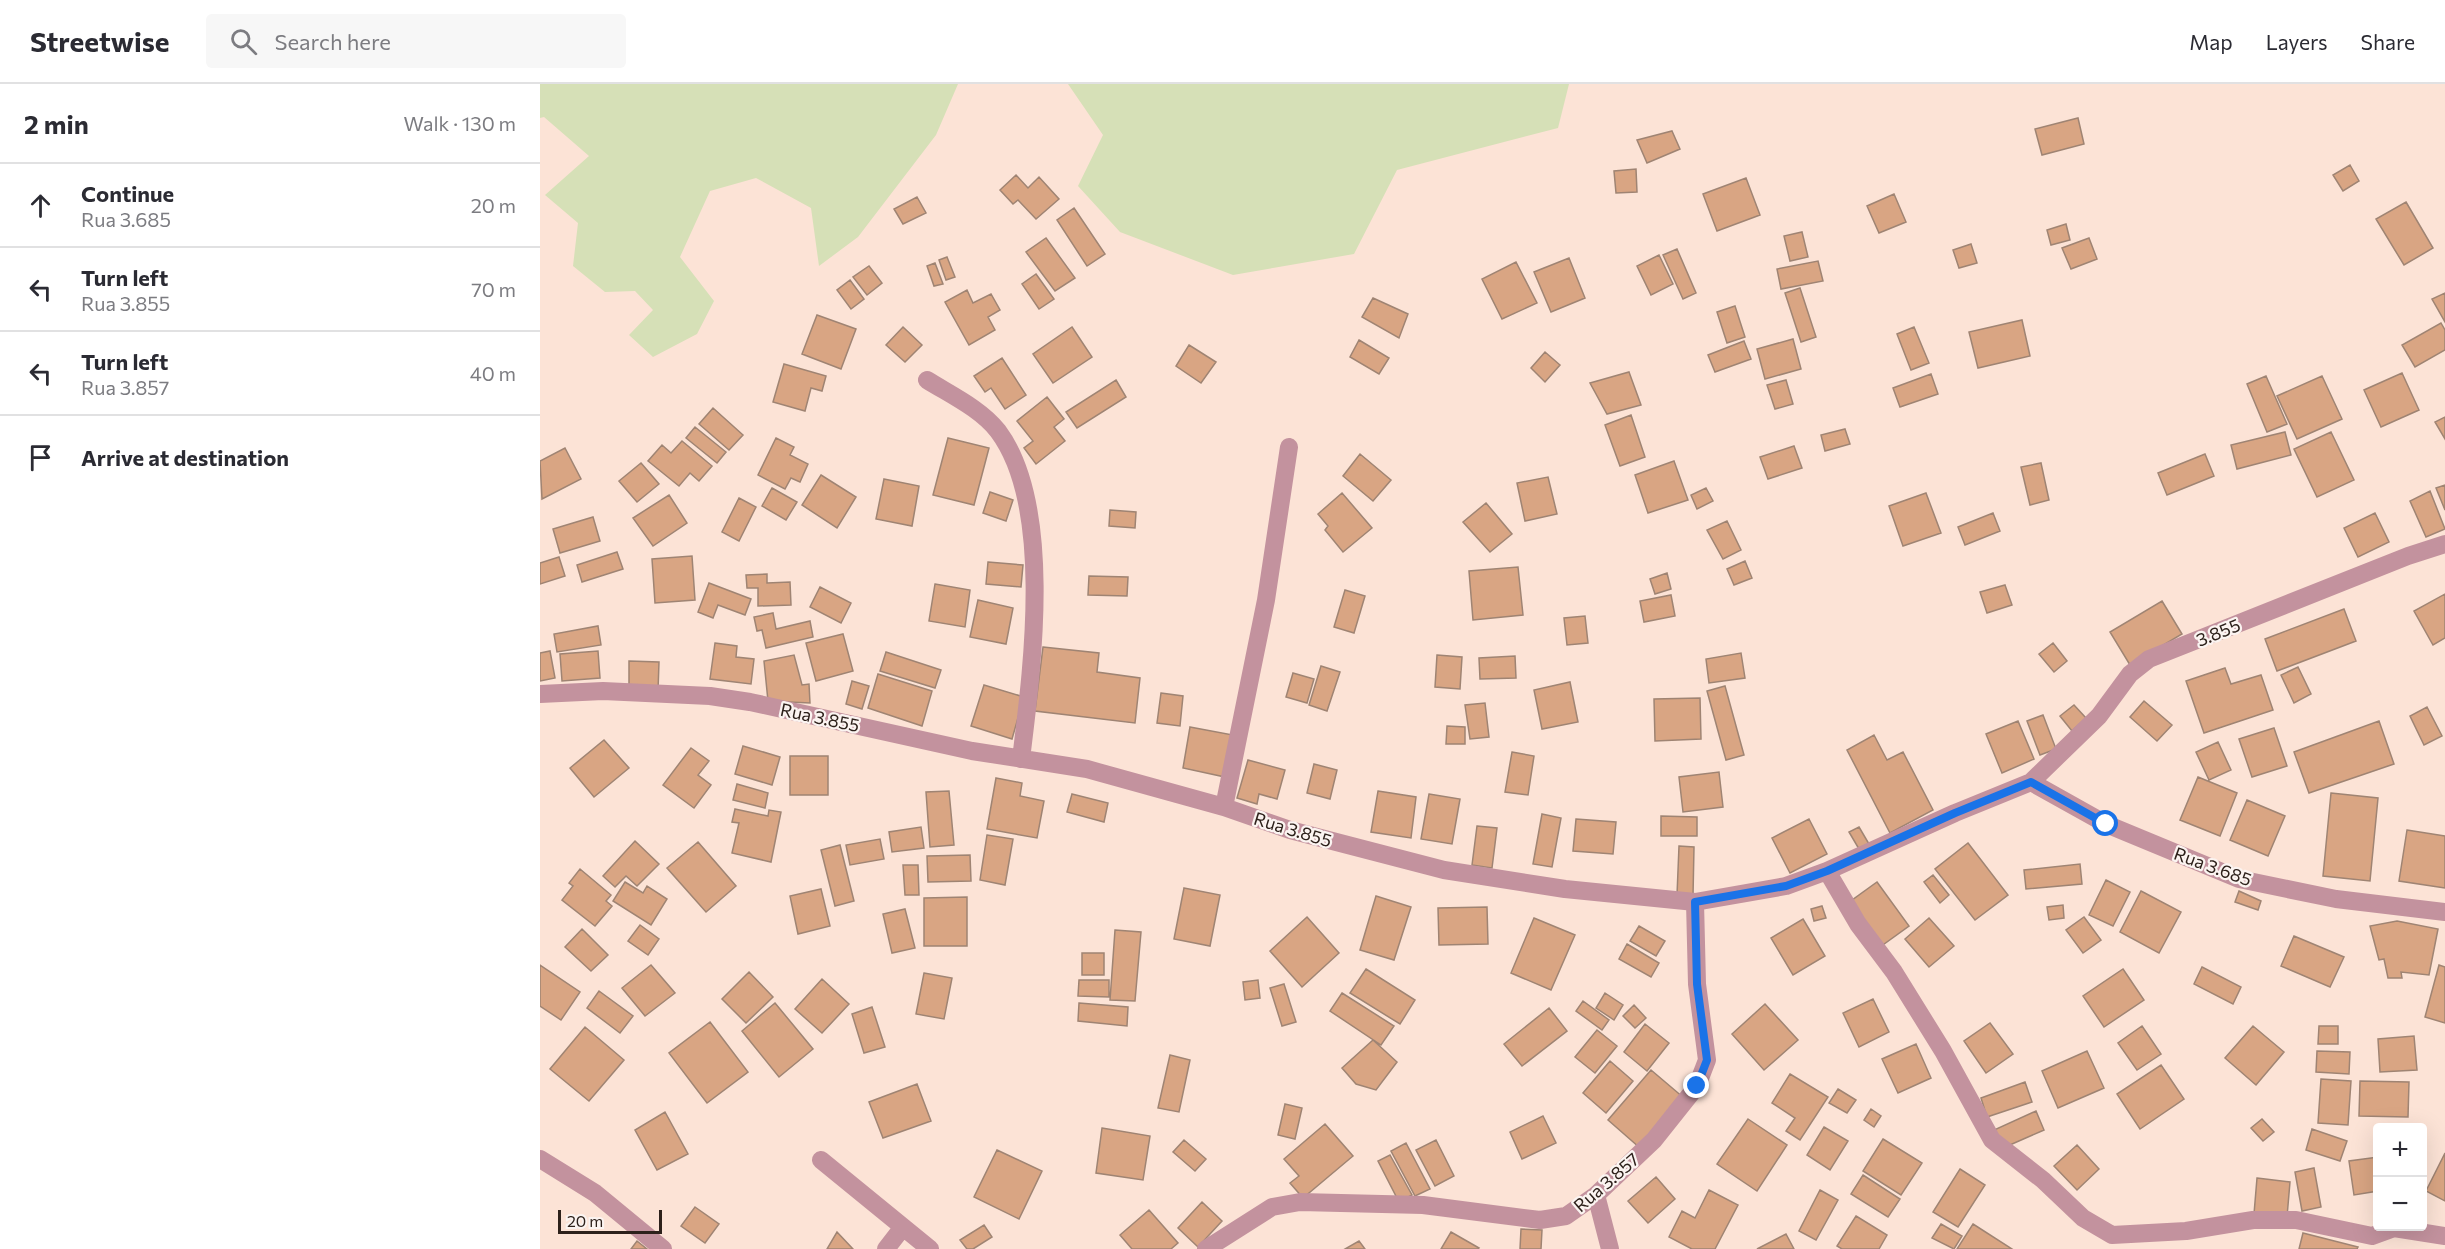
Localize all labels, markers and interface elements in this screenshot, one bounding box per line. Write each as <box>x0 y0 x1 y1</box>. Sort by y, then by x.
search box <box>206 14 626 68</box>
text: Streetwise <box>30 24 170 58</box>
icon: search <box>227 25 260 58</box>
text: Search here <box>275 28 391 55</box>
text: Map <box>2189 29 2233 54</box>
text: Layers <box>2266 29 2328 54</box>
text: Share <box>2361 29 2415 54</box>
text: 2 min <box>24 108 89 139</box>
text: Walk · 130 m <box>404 111 516 135</box>
text: Continue <box>81 180 174 207</box>
icon: ahead <box>24 189 57 222</box>
text: 20 m <box>471 193 516 217</box>
text: Rua 3.685 <box>81 207 171 231</box>
text: Turn left <box>81 264 168 291</box>
icon: left <box>24 273 57 306</box>
text: 70 m <box>471 277 516 301</box>
text: Rua 3.855 <box>81 291 170 315</box>
text: Turn left <box>81 348 168 375</box>
icon: left <box>24 357 57 390</box>
text: 40 m <box>470 361 516 385</box>
text: Rua 3.857 <box>81 375 169 399</box>
icon: arrive <box>24 441 57 474</box>
text: Arrive at destination <box>81 444 289 471</box>
street label: 3.855 <box>2193 613 2243 651</box>
street label: Rua 3.855 <box>778 698 862 736</box>
street label: Rua 3.855 <box>1251 807 1335 851</box>
route start <box>2092 810 2118 836</box>
street label: Rua 3.685 <box>2171 842 2255 890</box>
route end <box>1683 1072 1709 1098</box>
map controls <box>2373 1123 2427 1231</box>
button: + <box>2373 1123 2427 1177</box>
street label: Rua 3.857 <box>1569 1148 1643 1216</box>
button: − <box>2373 1177 2427 1231</box>
scale bar <box>558 1207 662 1234</box>
text: 20 m <box>567 1211 603 1230</box>

